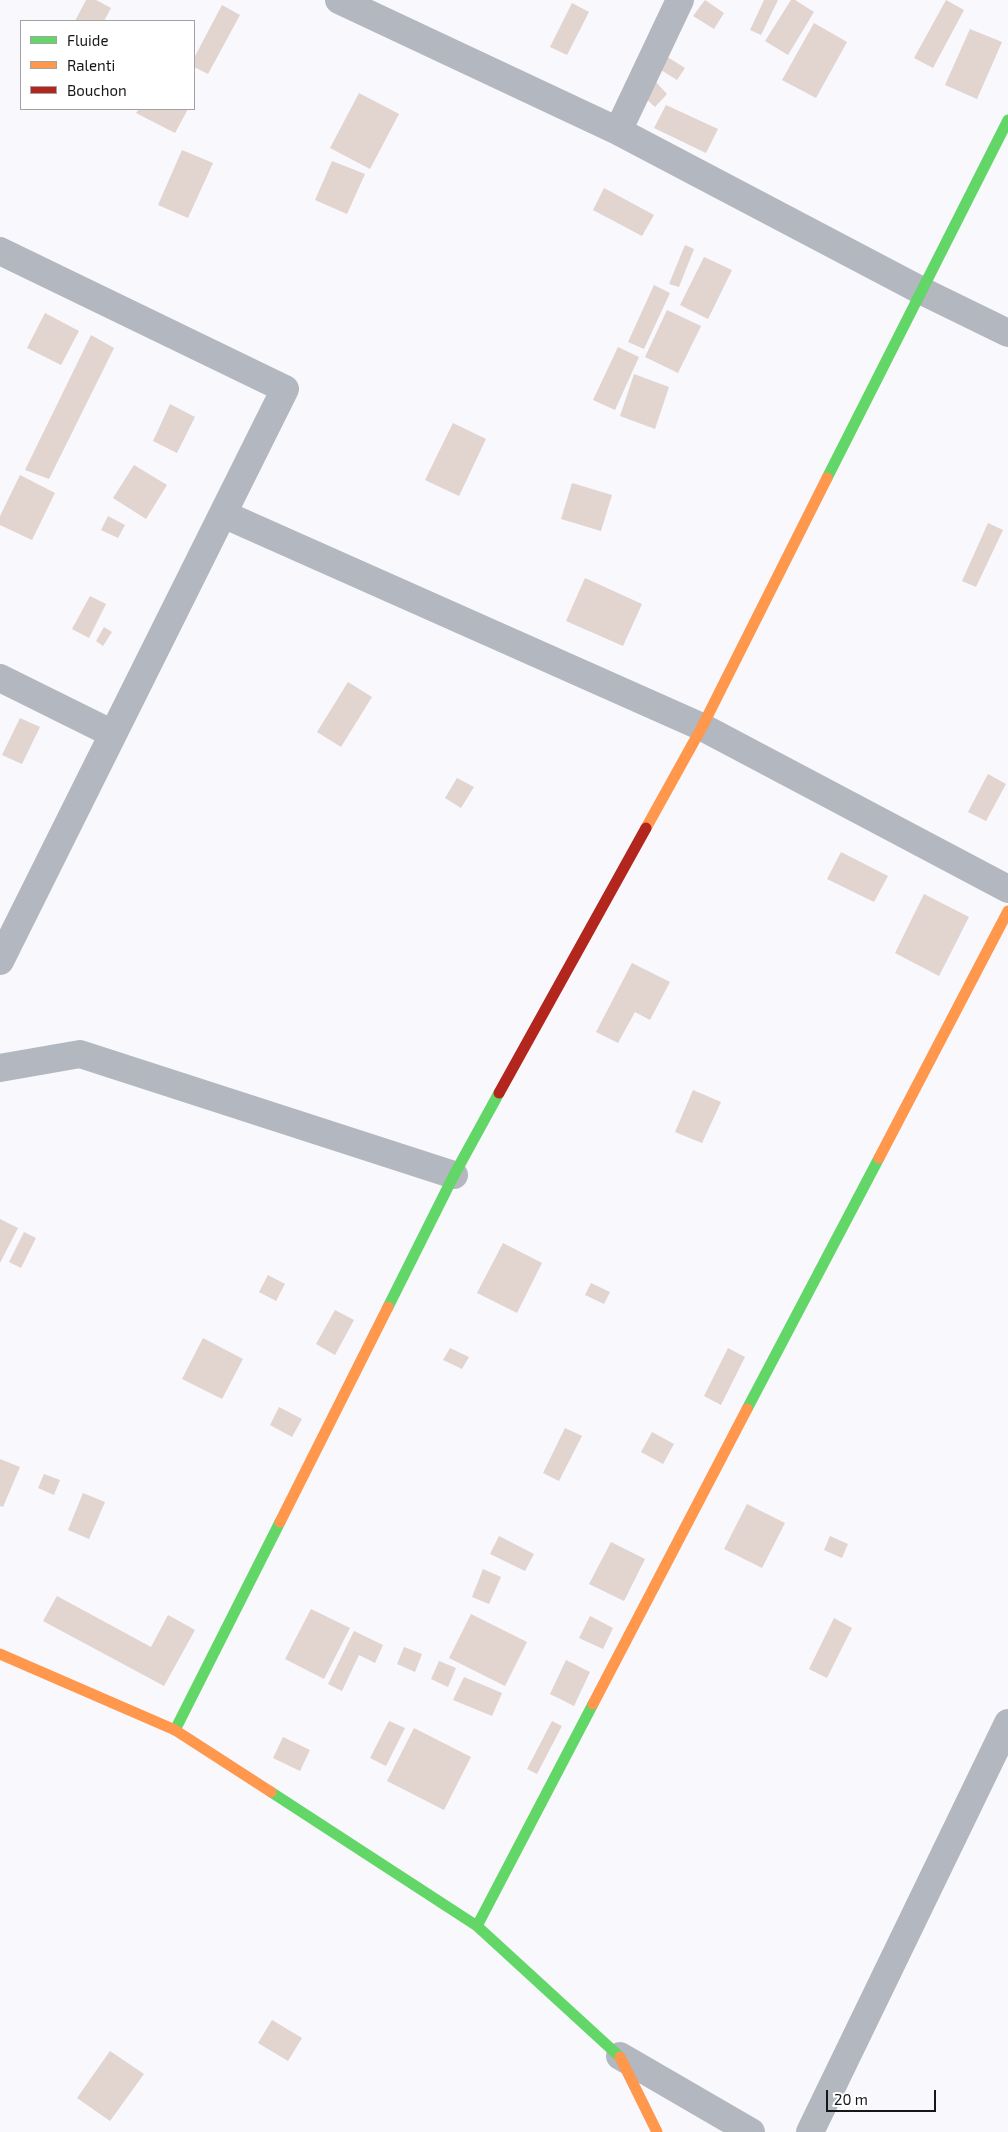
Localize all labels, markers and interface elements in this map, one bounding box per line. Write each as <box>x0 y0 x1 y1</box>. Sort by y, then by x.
legend <box>20 20 195 110</box>
text: Fluide <box>67 31 108 49</box>
text: Ralenti <box>67 56 115 74</box>
text: Bouchon <box>67 81 127 99</box>
scale bar <box>828 2080 938 2112</box>
text: 20 m <box>834 2090 868 2108</box>

